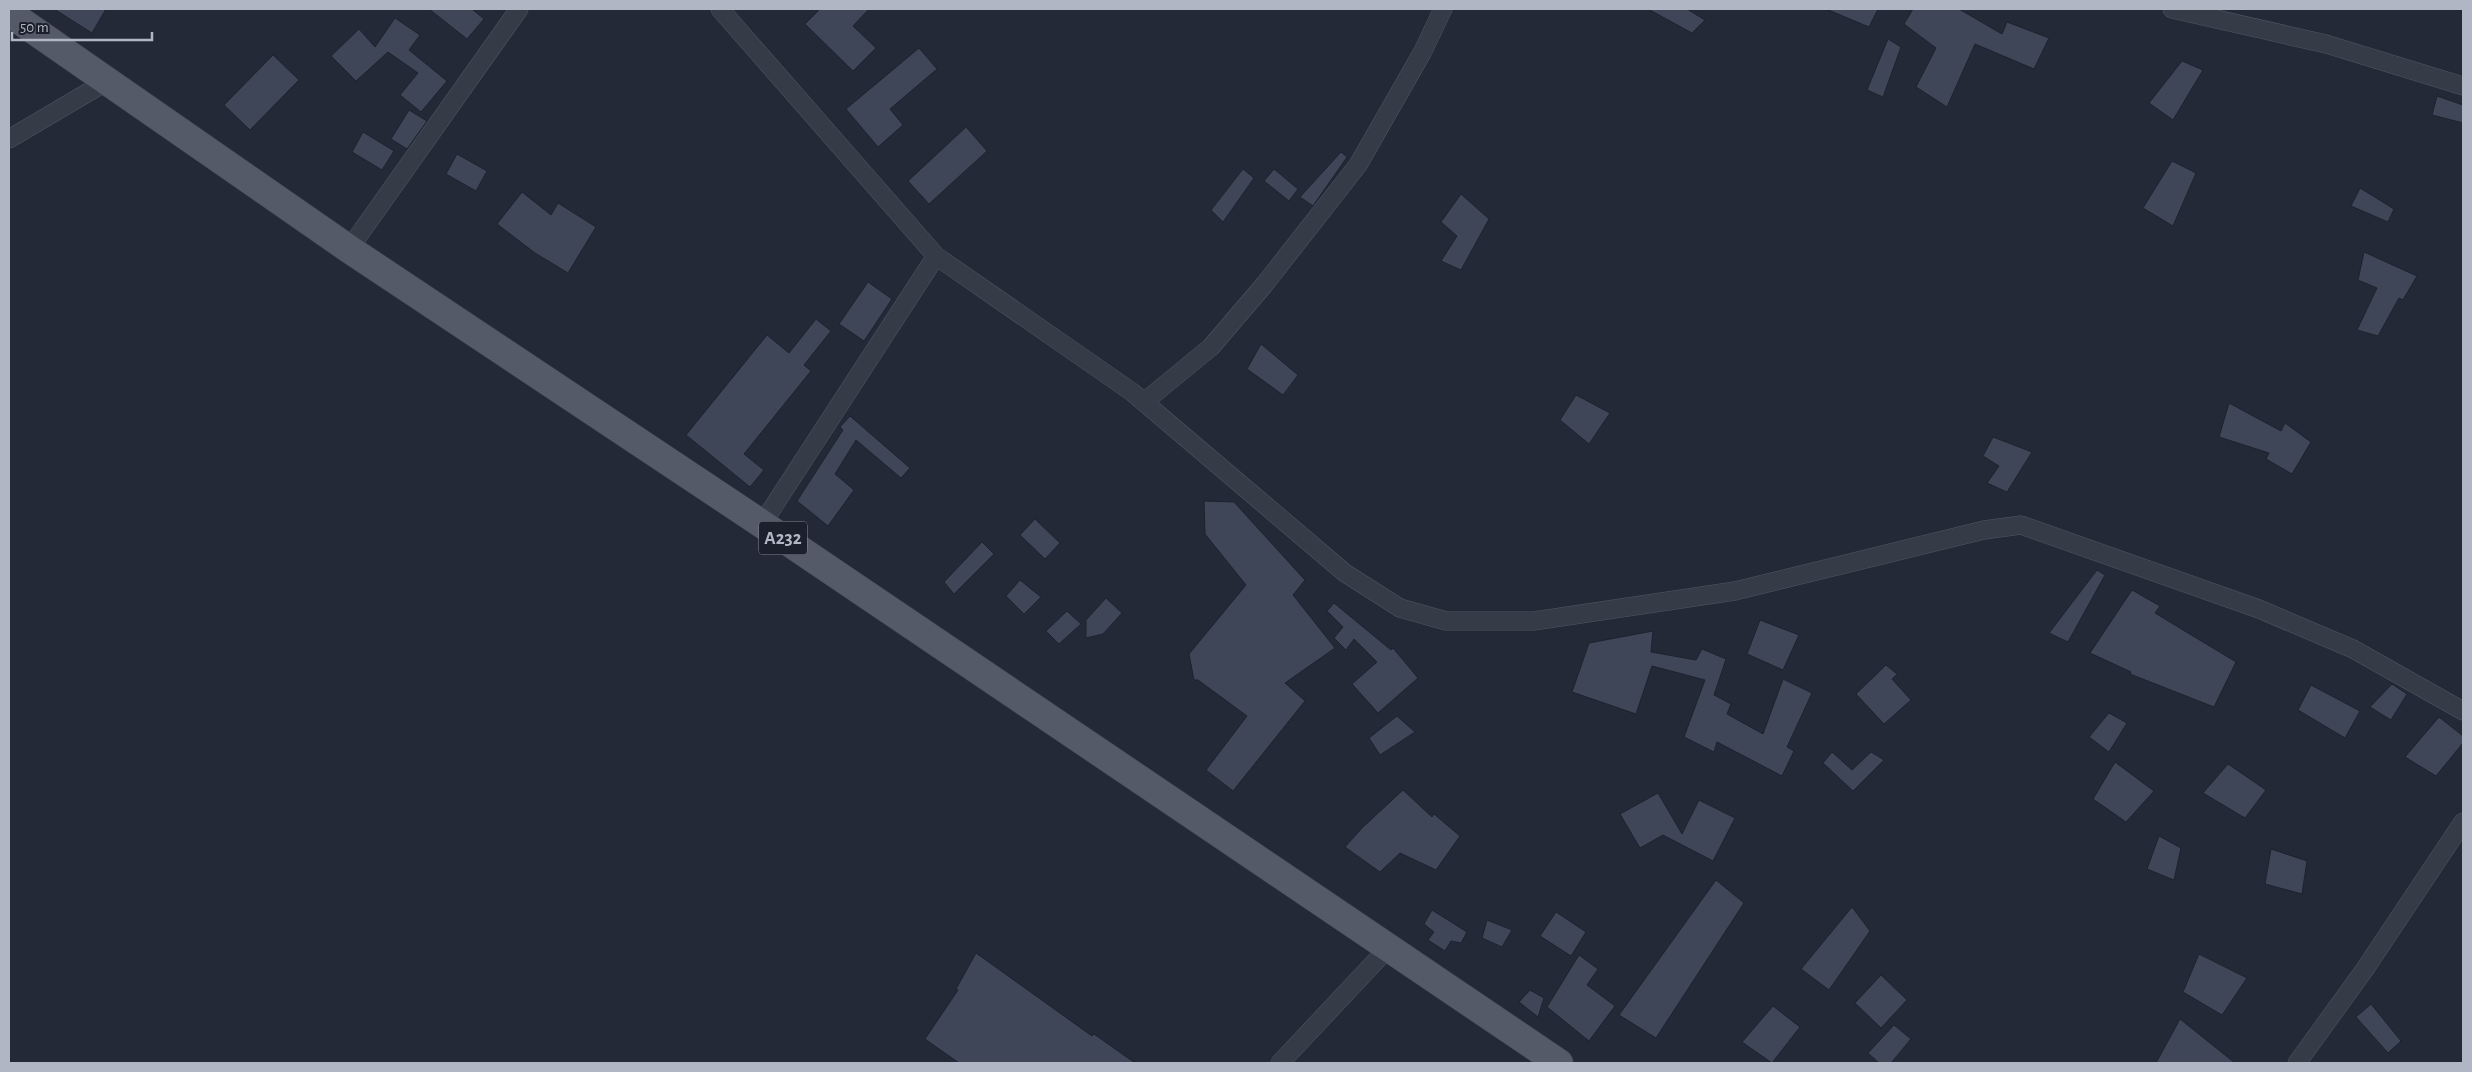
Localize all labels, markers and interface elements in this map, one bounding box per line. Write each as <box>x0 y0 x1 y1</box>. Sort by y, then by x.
scale bar <box>12 10 152 42</box>
text: 50 m <box>20 20 49 35</box>
road number: A232 <box>759 522 807 554</box>

